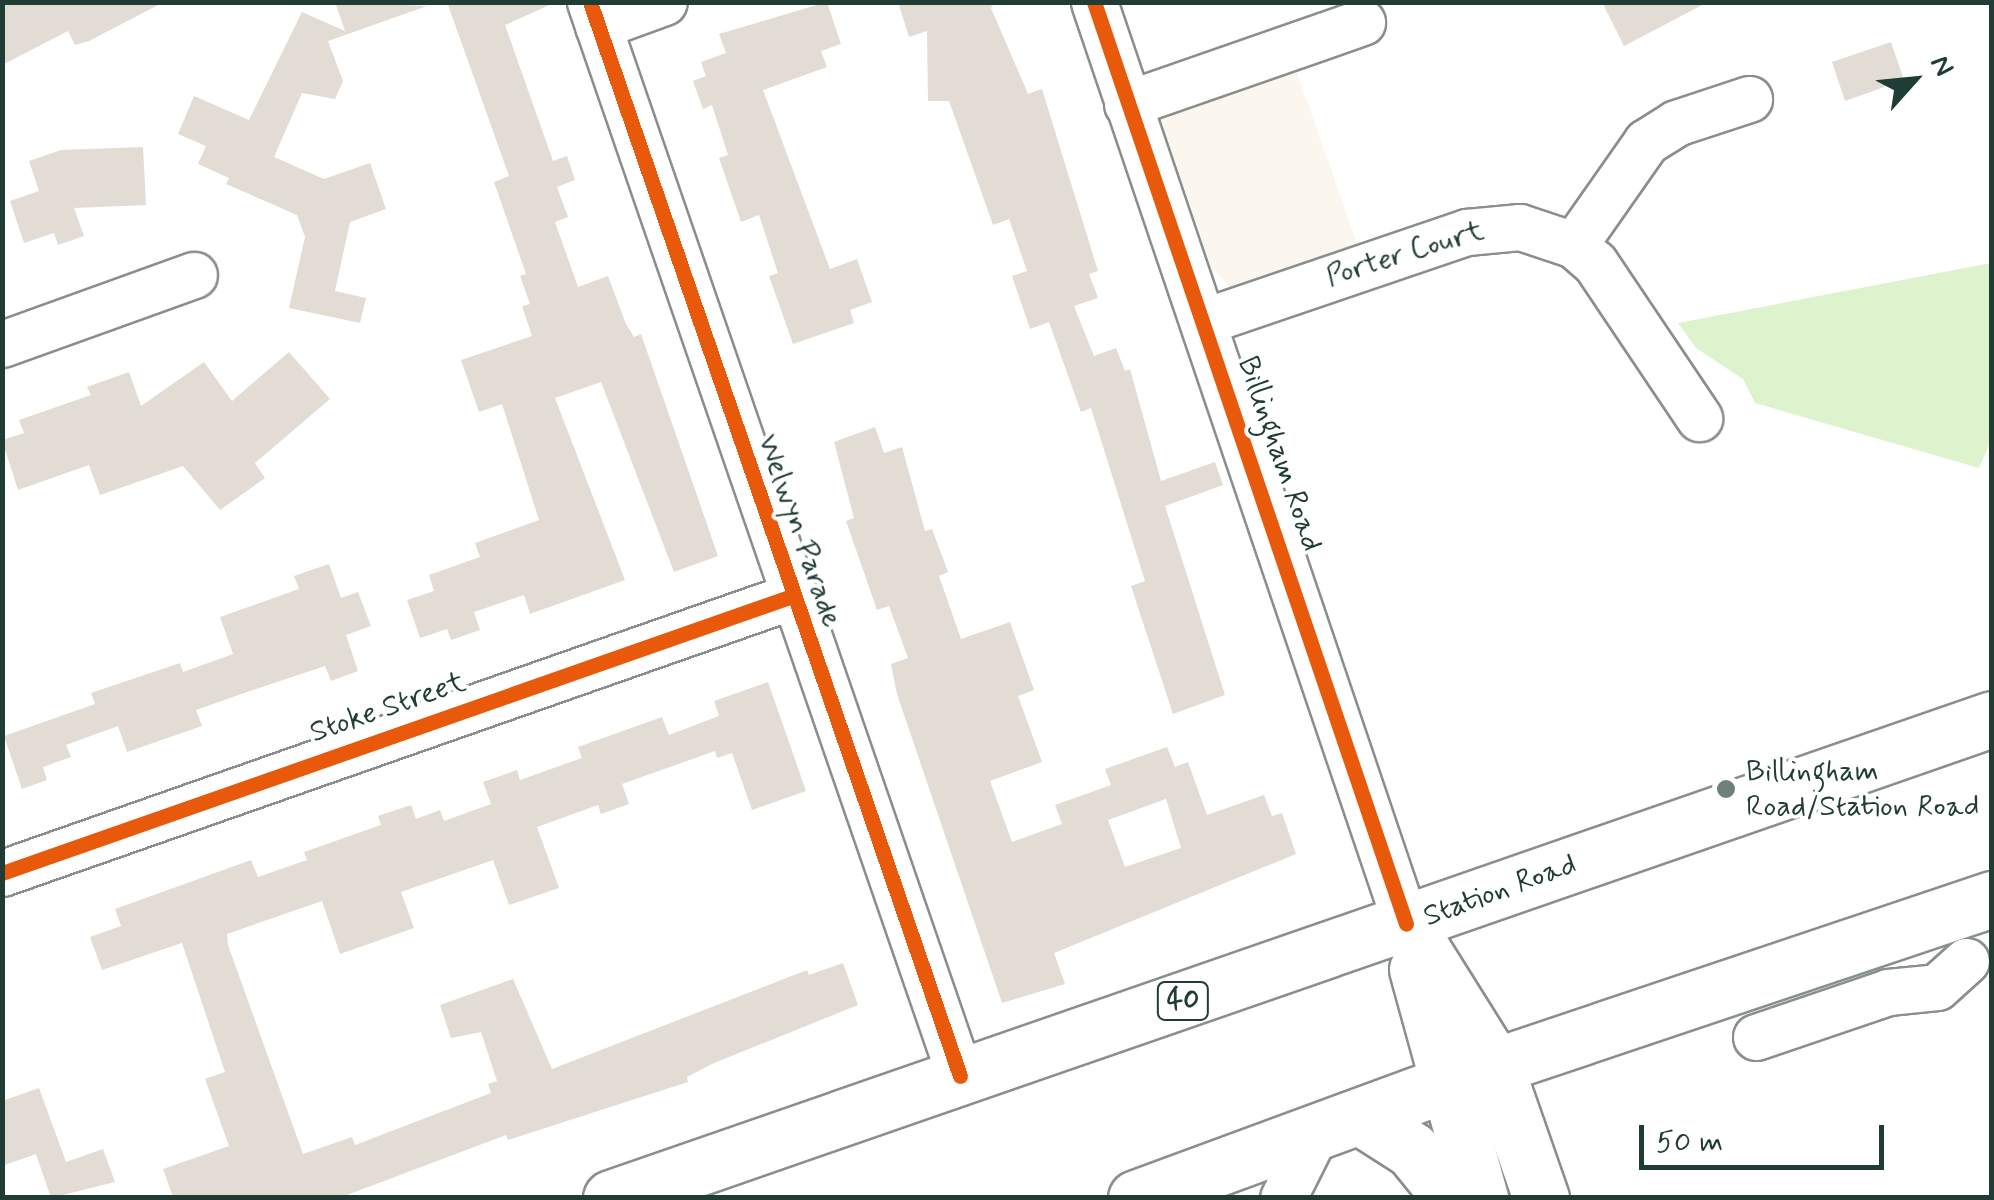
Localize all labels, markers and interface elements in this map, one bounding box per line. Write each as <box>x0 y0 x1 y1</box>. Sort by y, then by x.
north arrow <box>1864 30 1964 130</box>
text: N <box>1920 49 1962 83</box>
street label: Porter Court <box>1323 213 1487 295</box>
street label: Billingham Road <box>1229 353 1329 555</box>
street label: Welwyn Parade <box>750 431 848 631</box>
street label: Stoke Street <box>305 665 471 751</box>
place label: Billingham Road/Station Road <box>1746 754 1976 824</box>
marker: Billingham Road/Station Road <box>1715 778 1737 800</box>
street label: Station Road <box>1420 847 1580 935</box>
road number: 40 <box>1156 978 1210 1024</box>
scale bar <box>1644 1105 1889 1167</box>
text: 50 m <box>1656 1123 1723 1162</box>

